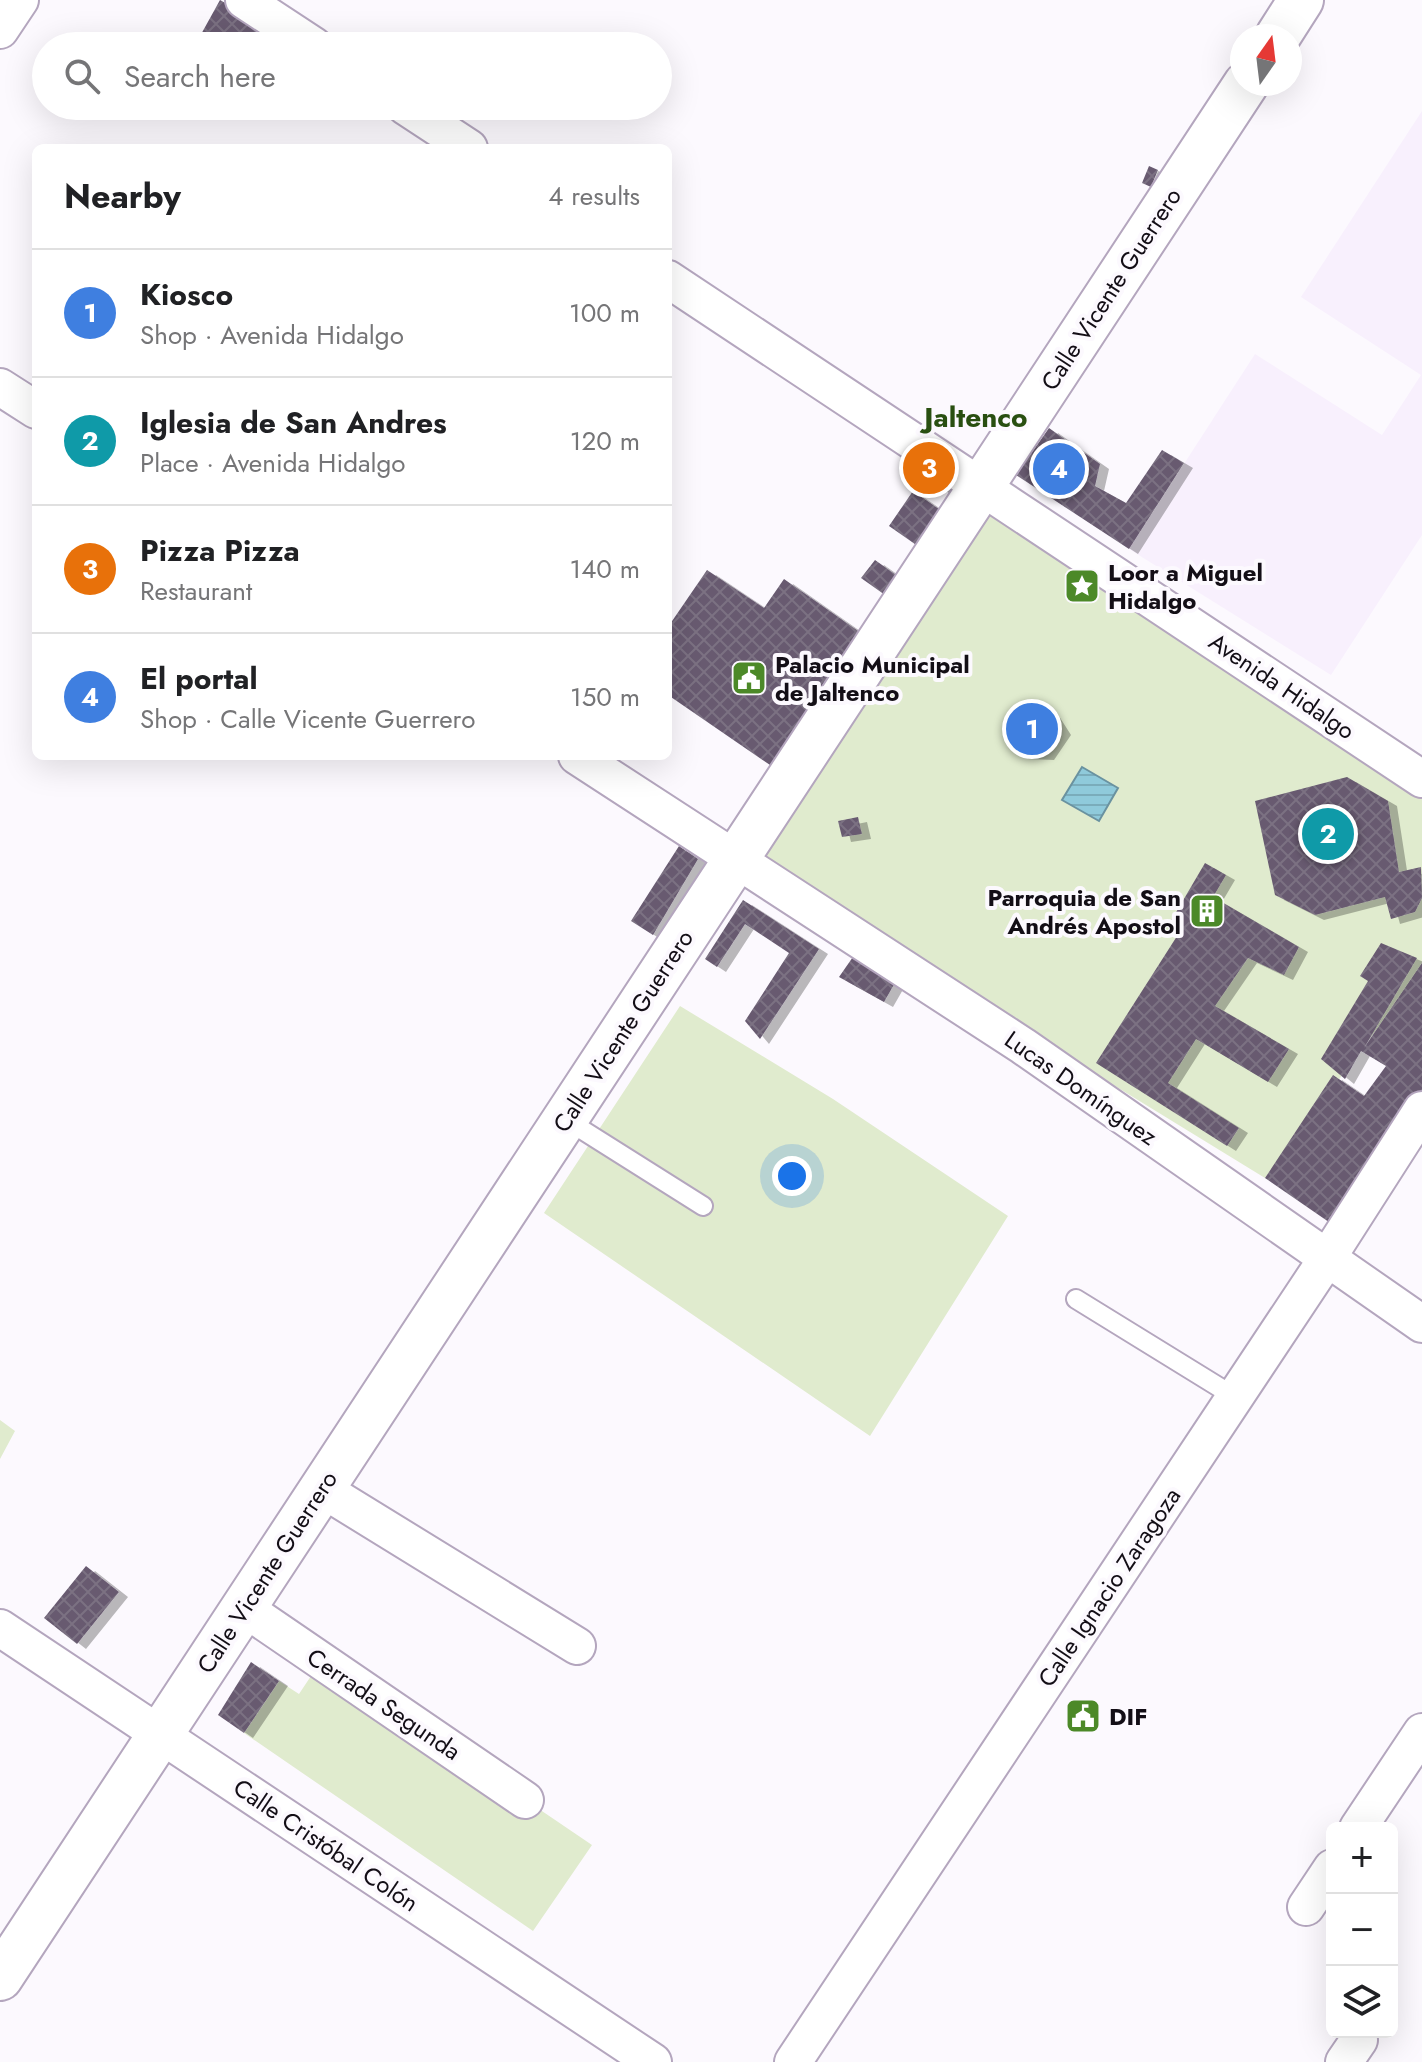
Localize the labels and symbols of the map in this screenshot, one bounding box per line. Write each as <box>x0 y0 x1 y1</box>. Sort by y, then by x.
north arrow <box>1230 24 1302 96</box>
street label: Calle Vicente Guerrero <box>1032 181 1190 397</box>
district label: Jaltenco <box>919 397 1028 438</box>
pin: 3 <box>903 438 955 498</box>
pin: 4 <box>1033 439 1085 499</box>
place label: Loor a Miguel Hidalgo <box>1108 555 1263 618</box>
place icon: Loor a Miguel Hidalgo <box>1063 567 1101 605</box>
street label: Avenida Hidalgo <box>1202 624 1362 748</box>
place label: Palacio Municipal de Jaltenco <box>775 647 970 710</box>
public building icon: Palacio Municipal de Jaltenco <box>730 659 768 697</box>
pin: 1 <box>1006 699 1058 759</box>
pin: 2 <box>1302 804 1354 864</box>
place label: Parroquia de San Andrés Apostol <box>987 880 1181 943</box>
building icon: Parroquia de San Andrés Apostol <box>1188 892 1226 930</box>
street label: Calle Vicente Guerrero <box>544 923 702 1139</box>
street label: Lucas Domínguez <box>998 1022 1164 1154</box>
your location <box>772 1156 812 1196</box>
street label: Calle Vicente Guerrero <box>188 1464 346 1680</box>
street label: Calle Ignacio Zaragoza <box>1029 1480 1189 1694</box>
street label: Cerrada Segunda <box>300 1639 468 1769</box>
public building icon: DIF <box>1064 1697 1102 1735</box>
place label: DIF <box>1109 1699 1148 1734</box>
street label: Calle Cristóbal Colón <box>226 1770 426 1920</box>

